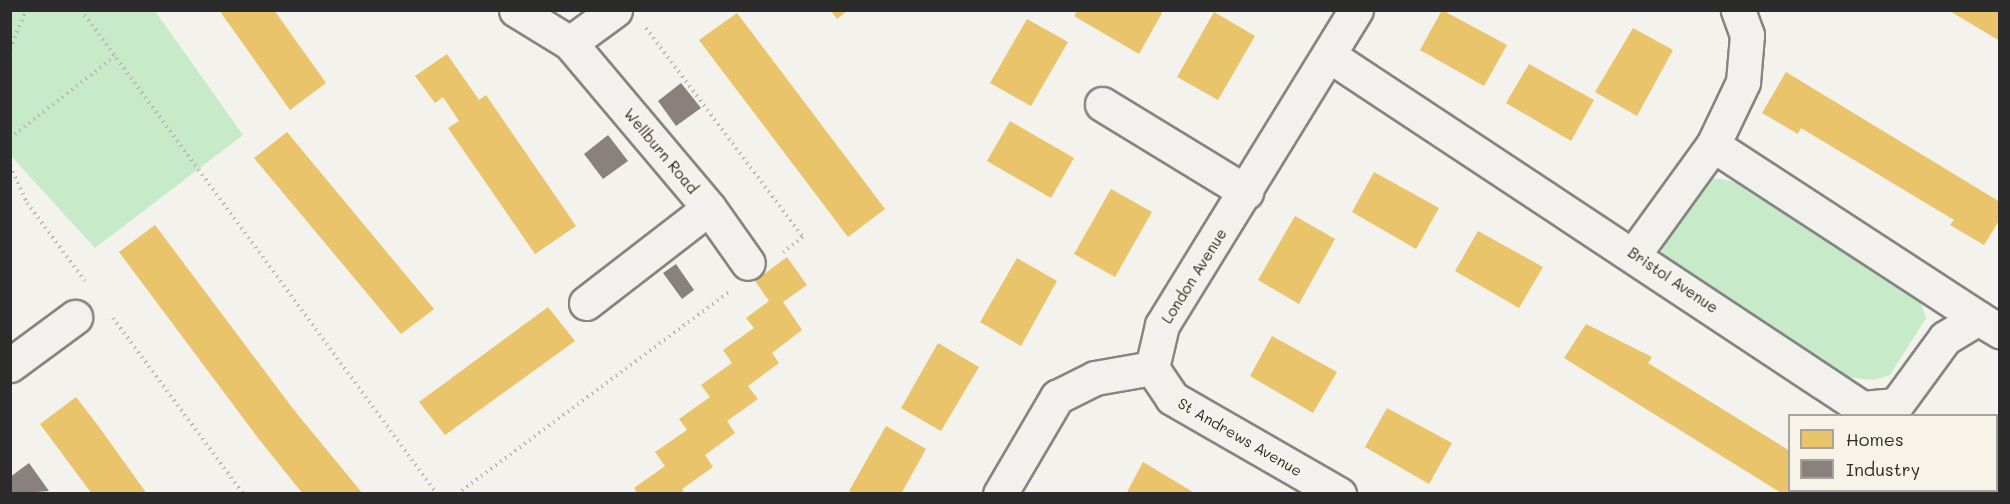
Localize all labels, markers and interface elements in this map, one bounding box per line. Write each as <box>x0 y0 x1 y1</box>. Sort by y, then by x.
street label: Wellburn Road <box>620 105 702 197</box>
street label: London Avenue <box>1158 225 1230 327</box>
street label: Bristol Avenue <box>1625 243 1721 317</box>
street label: St Andrews Avenue <box>1175 394 1305 480</box>
legend <box>1788 414 1998 492</box>
text: Homes <box>1846 427 1904 451</box>
text: Industry <box>1846 457 1920 481</box>

